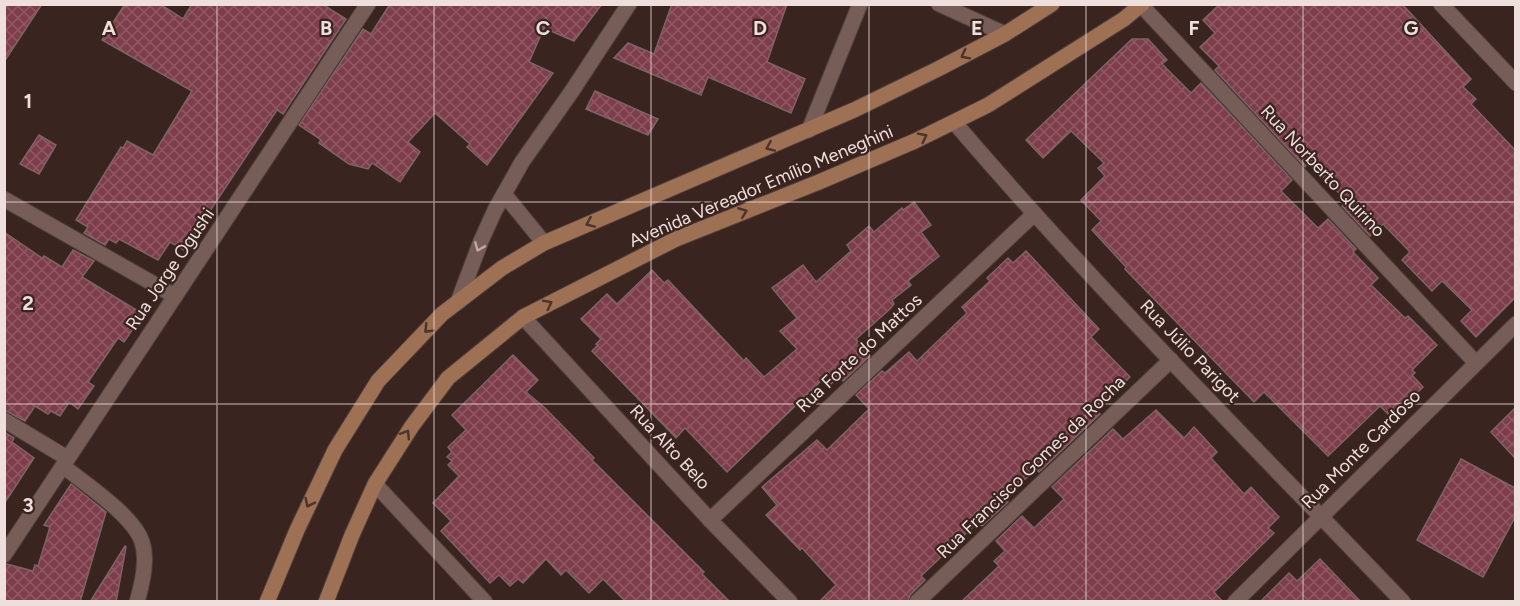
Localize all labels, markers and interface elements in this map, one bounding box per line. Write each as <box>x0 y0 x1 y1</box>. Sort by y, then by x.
text: A <box>102 16 117 40</box>
text: B <box>320 16 332 40</box>
text: C <box>536 16 550 40</box>
text: D <box>753 16 767 40</box>
text: E <box>971 16 983 40</box>
text: F <box>1188 16 1200 40</box>
text: G <box>1404 16 1419 40</box>
one-way arrow <box>961 48 971 59</box>
text: 1 <box>24 89 32 113</box>
street label: Rua Norberto Quirino <box>1256 100 1390 242</box>
street label: Avenida Vereador Emílio Meneghini <box>626 120 896 252</box>
one-way arrow <box>917 133 928 145</box>
one-way arrow <box>765 140 776 152</box>
street label: Rua Jorge Ogushi <box>121 204 219 334</box>
one-way arrow <box>737 207 748 219</box>
one-way arrow <box>585 216 596 228</box>
one-way arrow <box>474 240 486 251</box>
street label: Rua Forte do Mattos <box>791 289 927 417</box>
text: 2 <box>22 291 34 315</box>
street label: Rua Júlio Parigot <box>1135 295 1245 407</box>
one-way arrow <box>542 300 553 312</box>
one-way arrow <box>424 322 435 332</box>
street label: Rua Francisco Gomes da Rocha <box>932 371 1130 563</box>
street label: Rua Monte Cardoso <box>1297 385 1425 513</box>
street label: Rua Alto Belo <box>625 400 715 494</box>
one-way arrow <box>399 430 410 441</box>
text: 3 <box>22 493 34 517</box>
one-way arrow <box>305 496 317 507</box>

